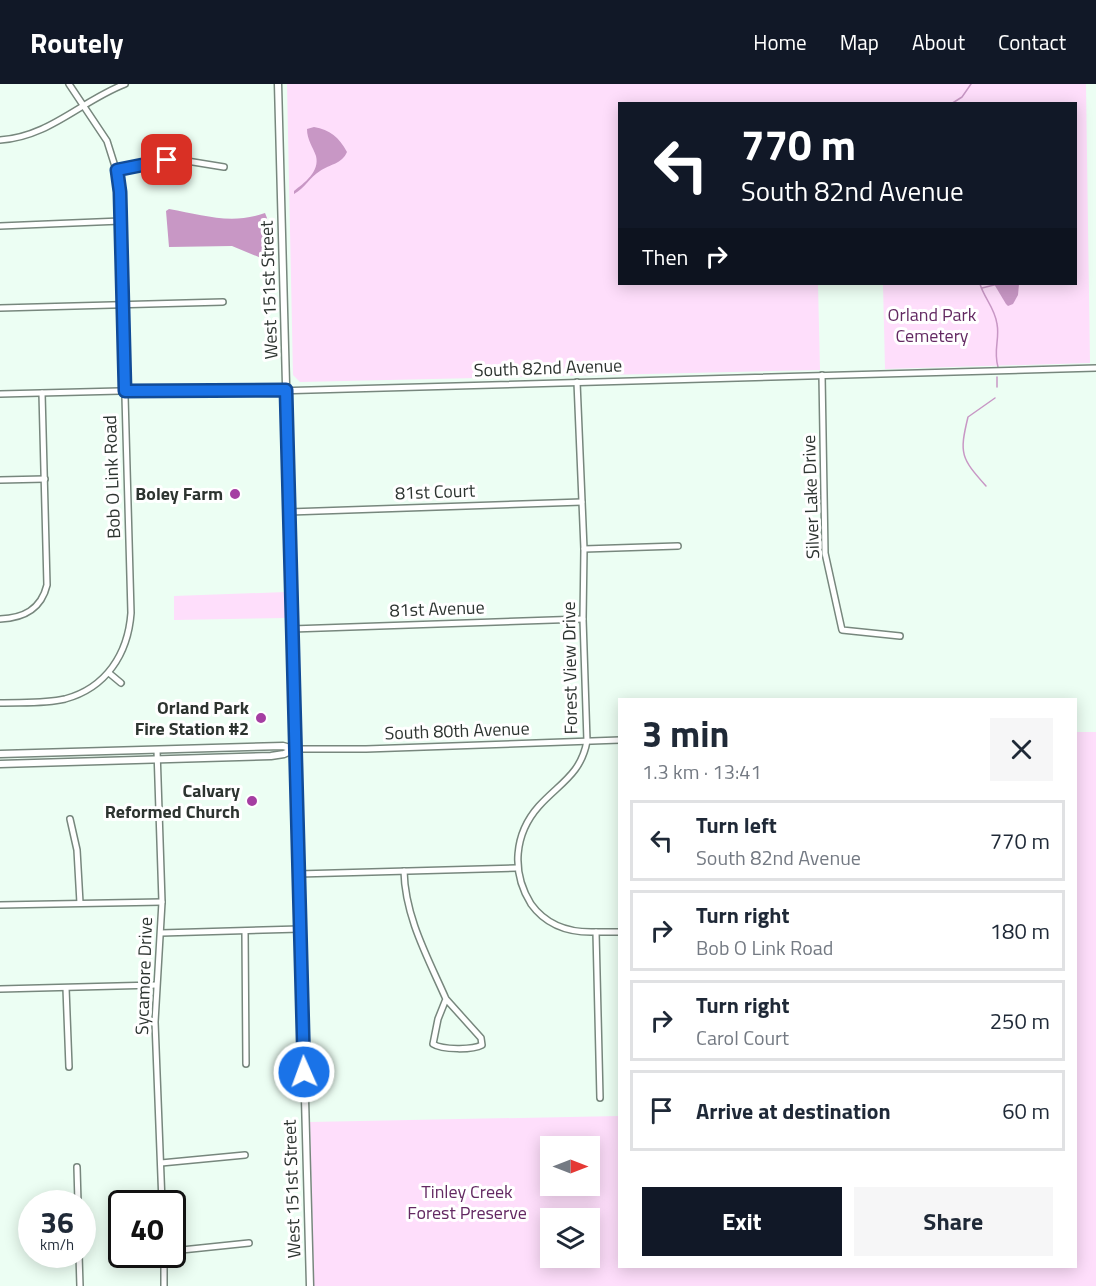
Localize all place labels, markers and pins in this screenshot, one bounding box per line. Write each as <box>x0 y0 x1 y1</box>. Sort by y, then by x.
pin <box>141 134 192 185</box>
place label: Boley Farm <box>135 480 223 507</box>
marker: Boley Farm <box>228 487 242 501</box>
place label: Orland Park Fire Station #2 <box>135 694 250 742</box>
marker: Orland Park Fire Station #2 <box>254 711 268 725</box>
place label: Calvary Reformed Church <box>105 777 240 825</box>
marker: Calvary Reformed Church <box>245 794 259 808</box>

